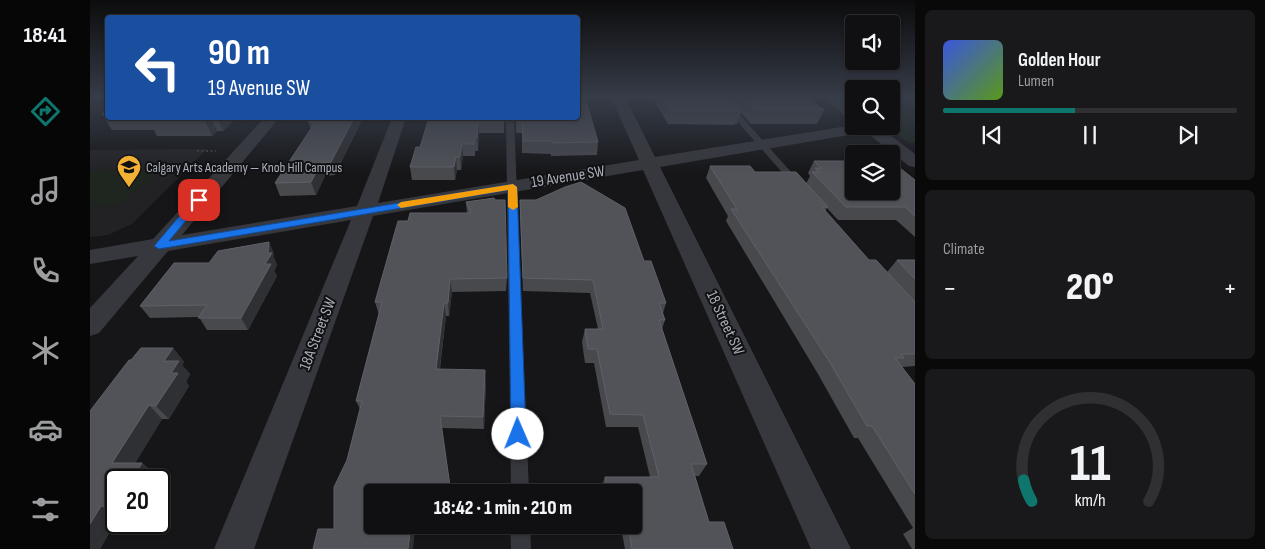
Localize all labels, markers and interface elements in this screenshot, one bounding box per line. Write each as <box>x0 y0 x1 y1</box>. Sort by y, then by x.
map controls <box>845 15 900 200</box>
button: sound <box>845 15 900 70</box>
text: 18:41 <box>24 22 66 49</box>
text: 90 m <box>208 32 270 75</box>
icon: left <box>125 35 190 100</box>
text: Golden Hour <box>1018 49 1101 72</box>
text: Lumen <box>1018 72 1054 91</box>
text: 19 Avenue SW <box>208 75 310 102</box>
button: search <box>845 80 900 135</box>
icon: directions <box>28 94 63 129</box>
icon: previous <box>978 121 1006 149</box>
icon: pause <box>1076 121 1104 149</box>
icon: next <box>1174 121 1202 149</box>
button: layers <box>845 145 900 200</box>
school or university icon: Calgary Arts Academy — Knob Hill Campus <box>116 154 142 188</box>
place label: Calgary Arts Academy — Knob Hill Campus <box>146 159 342 176</box>
street label: 19 Avenue SW <box>530 162 607 192</box>
icon: music <box>28 173 63 208</box>
pin <box>178 179 220 221</box>
icon: arrive <box>185 186 213 214</box>
text: Climate <box>943 240 985 259</box>
icon: phone <box>28 253 63 288</box>
text: 20° <box>1066 265 1114 310</box>
text: − <box>943 272 957 305</box>
text: + <box>1223 272 1237 305</box>
street label: 18 Street SW <box>702 288 748 359</box>
street label: 18A Street SW <box>296 295 341 373</box>
icon: climate <box>28 333 63 368</box>
position arrow <box>491 407 543 459</box>
icon: car <box>28 412 63 447</box>
text: 11 <box>1070 433 1110 496</box>
speed limit sign: 20 <box>105 469 170 534</box>
text: km/h <box>1075 490 1105 511</box>
icon: filters <box>28 492 63 527</box>
text: 18:42 · 1 min · 210 m <box>434 497 572 520</box>

